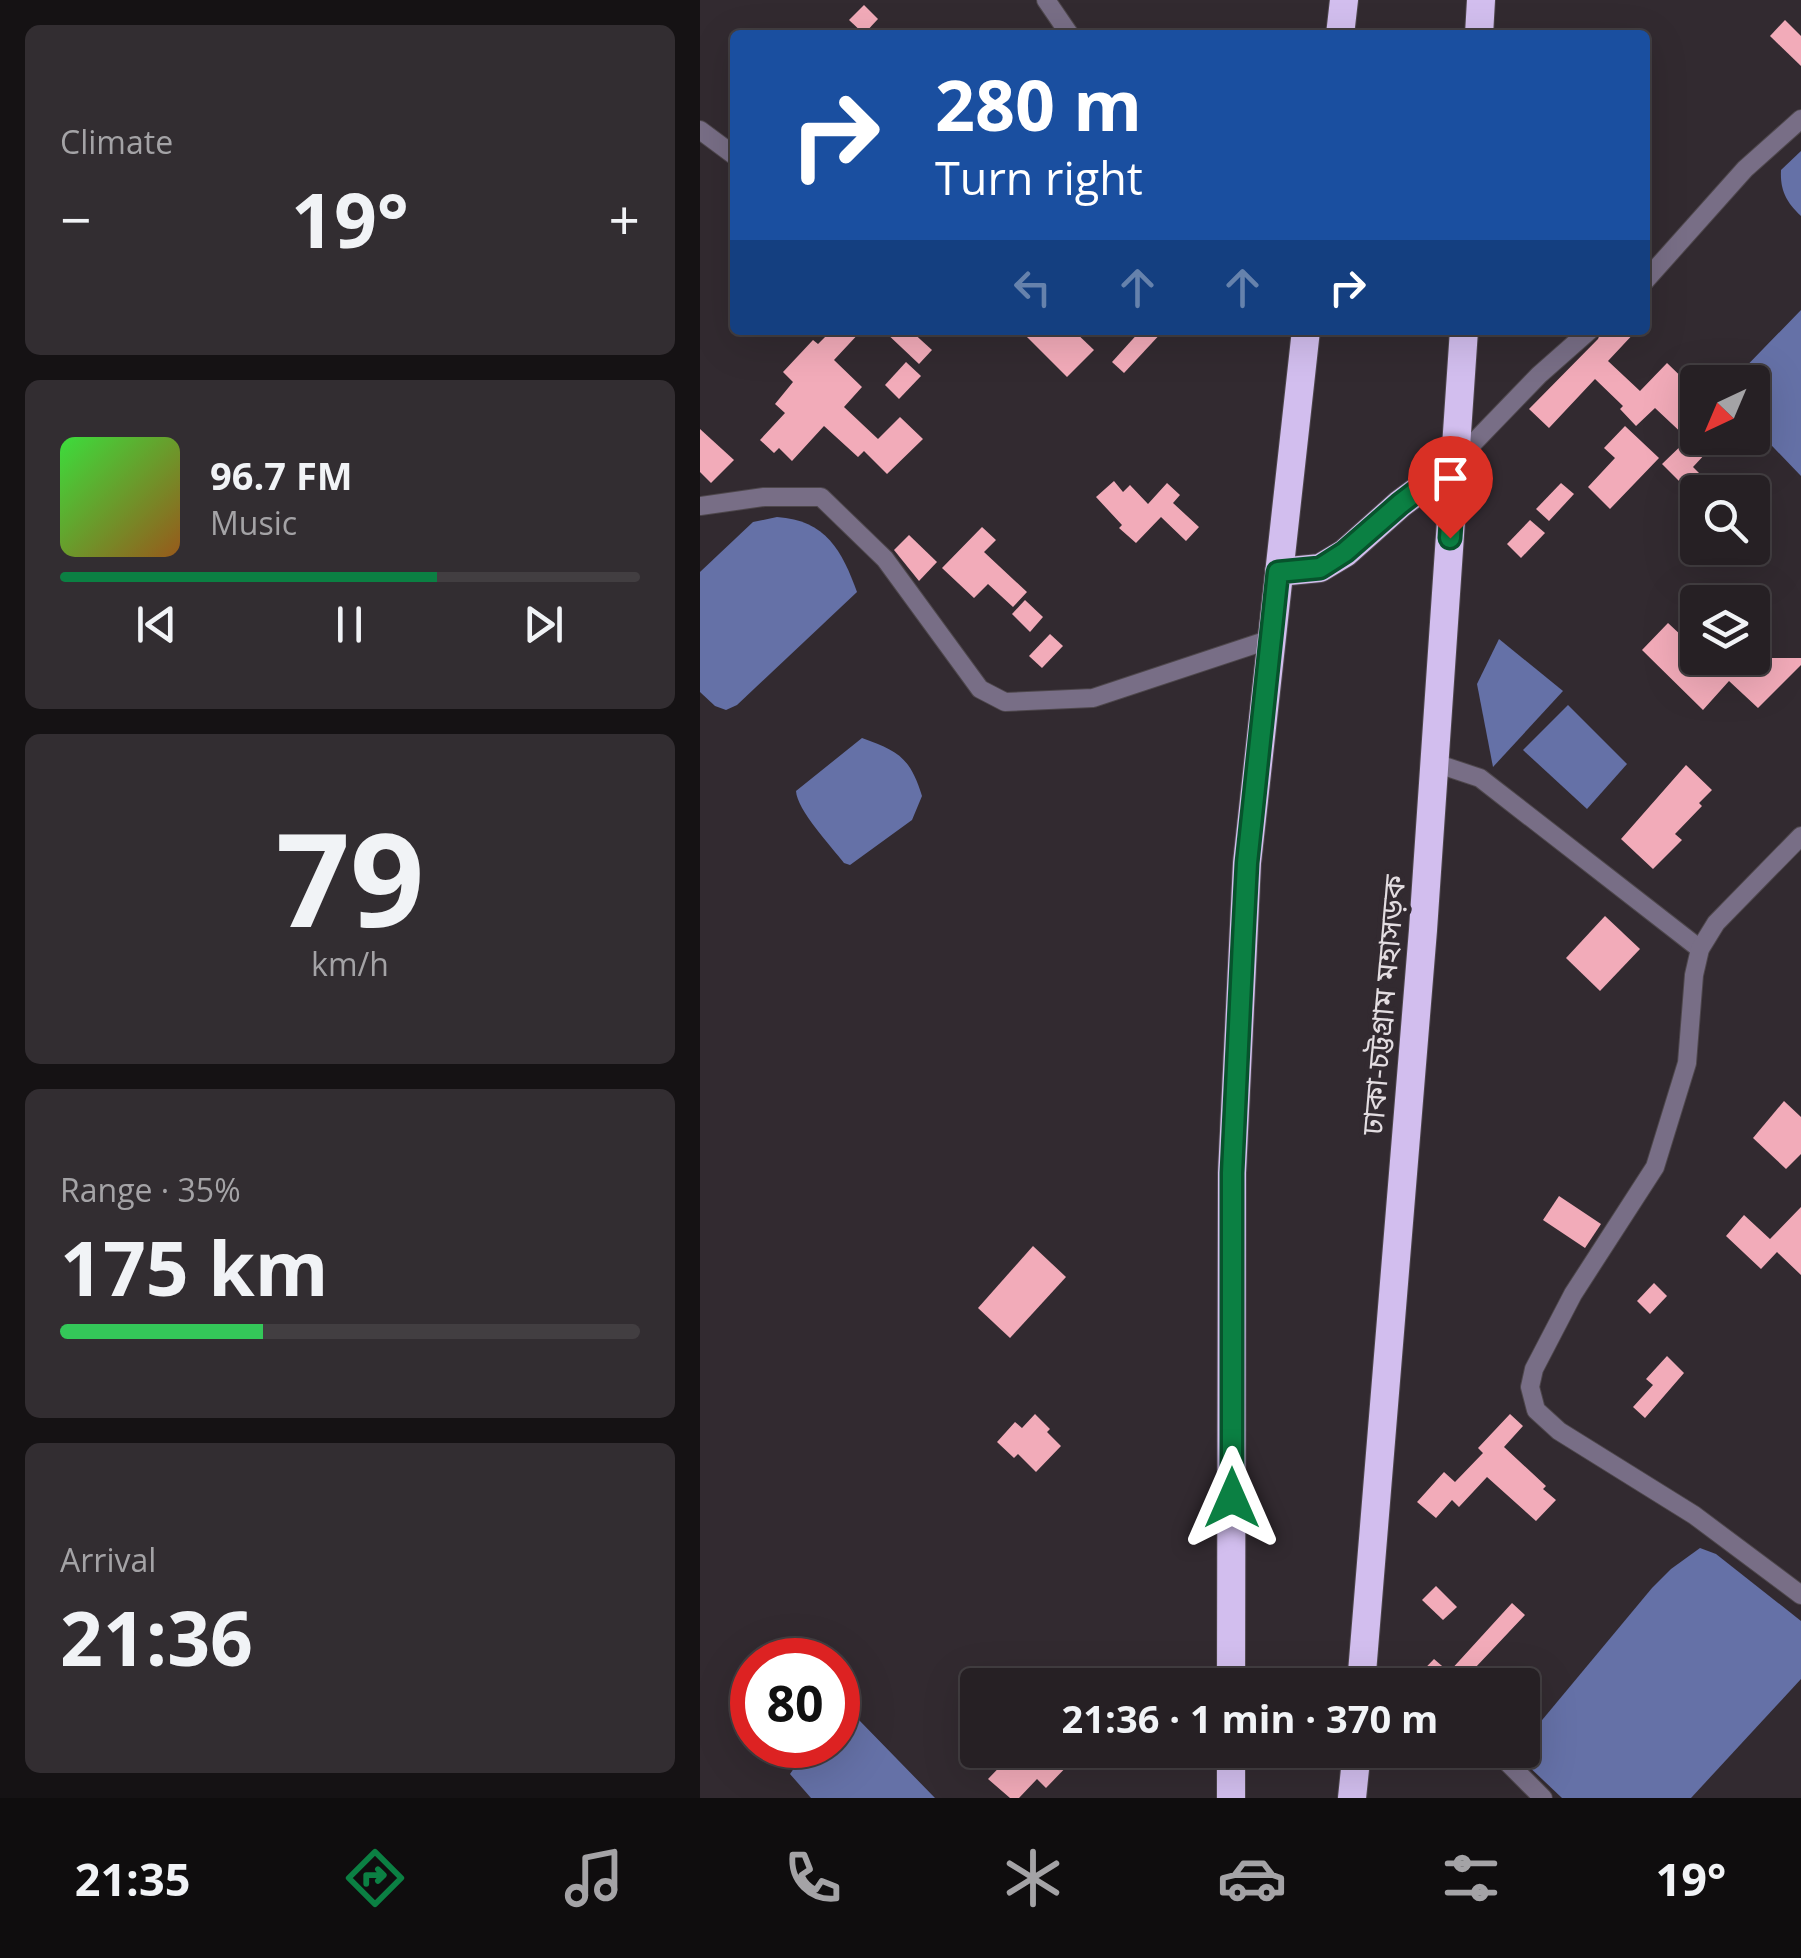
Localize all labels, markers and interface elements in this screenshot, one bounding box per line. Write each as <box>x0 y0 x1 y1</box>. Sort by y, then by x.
text: 280 m <box>935 56 1142 152</box>
icon: right <box>770 70 900 200</box>
text: Climate <box>60 120 173 163</box>
text: Turn right <box>935 147 1143 208</box>
text: 19° <box>291 168 409 270</box>
text: − <box>60 181 91 256</box>
text: + <box>609 181 640 256</box>
icon: left <box>1005 260 1060 315</box>
icon: ahead <box>1110 260 1165 315</box>
icon: ahead <box>1215 260 1270 315</box>
icon: right <box>1320 260 1375 315</box>
north arrow <box>1680 365 1770 455</box>
map controls <box>1680 365 1770 675</box>
pin <box>1408 436 1493 539</box>
text: 96.7 FM <box>210 449 353 501</box>
icon: arrive <box>1423 451 1478 506</box>
button: search <box>1680 475 1770 565</box>
text: Music <box>210 501 297 544</box>
button: layers <box>1680 585 1770 675</box>
icon: previous <box>129 597 184 652</box>
icon: pause <box>322 597 377 652</box>
icon: next <box>516 597 571 652</box>
text: 79 <box>276 788 424 965</box>
street label: ঢাকা-চট্টগ্রাম মহাসড়ক <box>1351 872 1414 1138</box>
text: km/h <box>311 942 389 985</box>
text: Range · 35% <box>60 1168 241 1211</box>
text: 175 km <box>60 1216 328 1318</box>
position arrow <box>1180 1446 1284 1550</box>
text: Arrival <box>60 1538 156 1581</box>
text: 21:36 <box>60 1586 253 1688</box>
speed limit sign: 80 <box>730 1638 860 1768</box>
text: 21:36 · 1 min · 370 m <box>1062 1692 1438 1744</box>
icon: directions <box>340 1843 410 1913</box>
icon: music <box>559 1843 629 1913</box>
icon: phone <box>778 1843 848 1913</box>
icon: climate <box>998 1843 1068 1913</box>
icon: car <box>1217 1843 1287 1913</box>
icon: filters <box>1436 1843 1506 1913</box>
text: 21:35 <box>75 1848 190 1909</box>
text: 19° <box>1656 1848 1726 1909</box>

